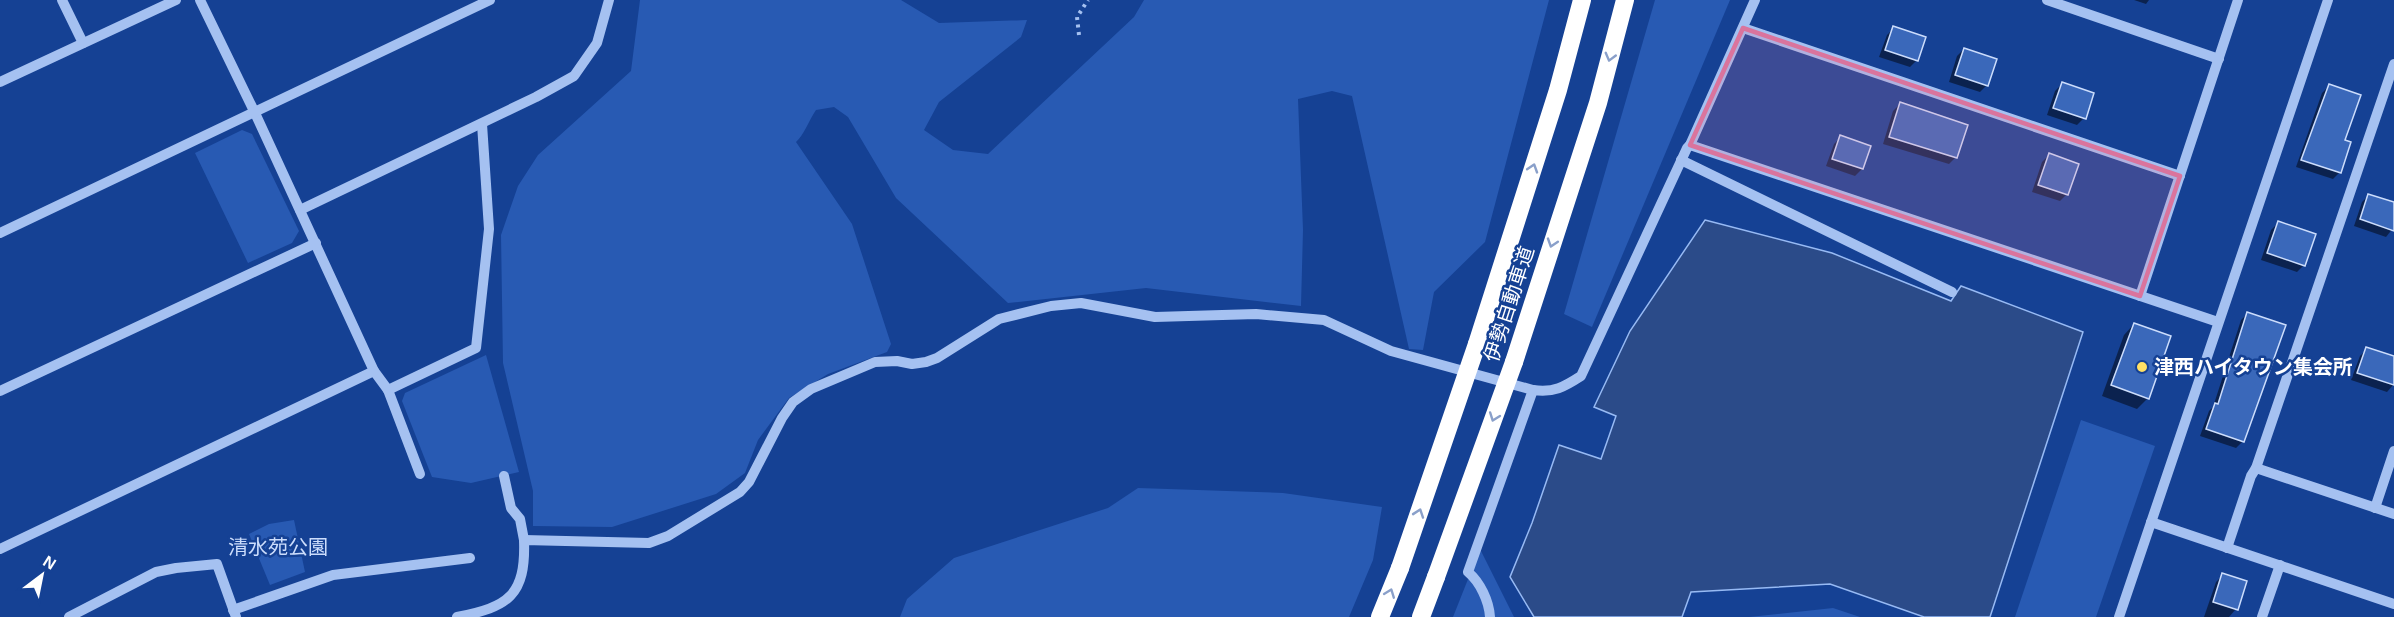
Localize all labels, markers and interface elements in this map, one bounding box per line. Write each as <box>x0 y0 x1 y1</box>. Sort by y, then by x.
one-way arrow <box>1605 51 1618 61</box>
one-way arrow <box>1526 163 1539 174</box>
one-way arrow <box>1547 237 1560 248</box>
street label: 伊勢自動車道 <box>1480 244 1538 364</box>
place label: 津西ハイタウン集会所 <box>2154 356 2353 378</box>
marker: 津西ハイタウン集会所 <box>2135 360 2149 374</box>
one-way arrow <box>1489 411 1501 422</box>
one-way arrow <box>1411 508 1424 519</box>
park label: 清水苑公園 <box>228 536 328 558</box>
north arrow <box>12 545 72 605</box>
text: N <box>40 552 59 573</box>
one-way arrow <box>1383 588 1395 599</box>

